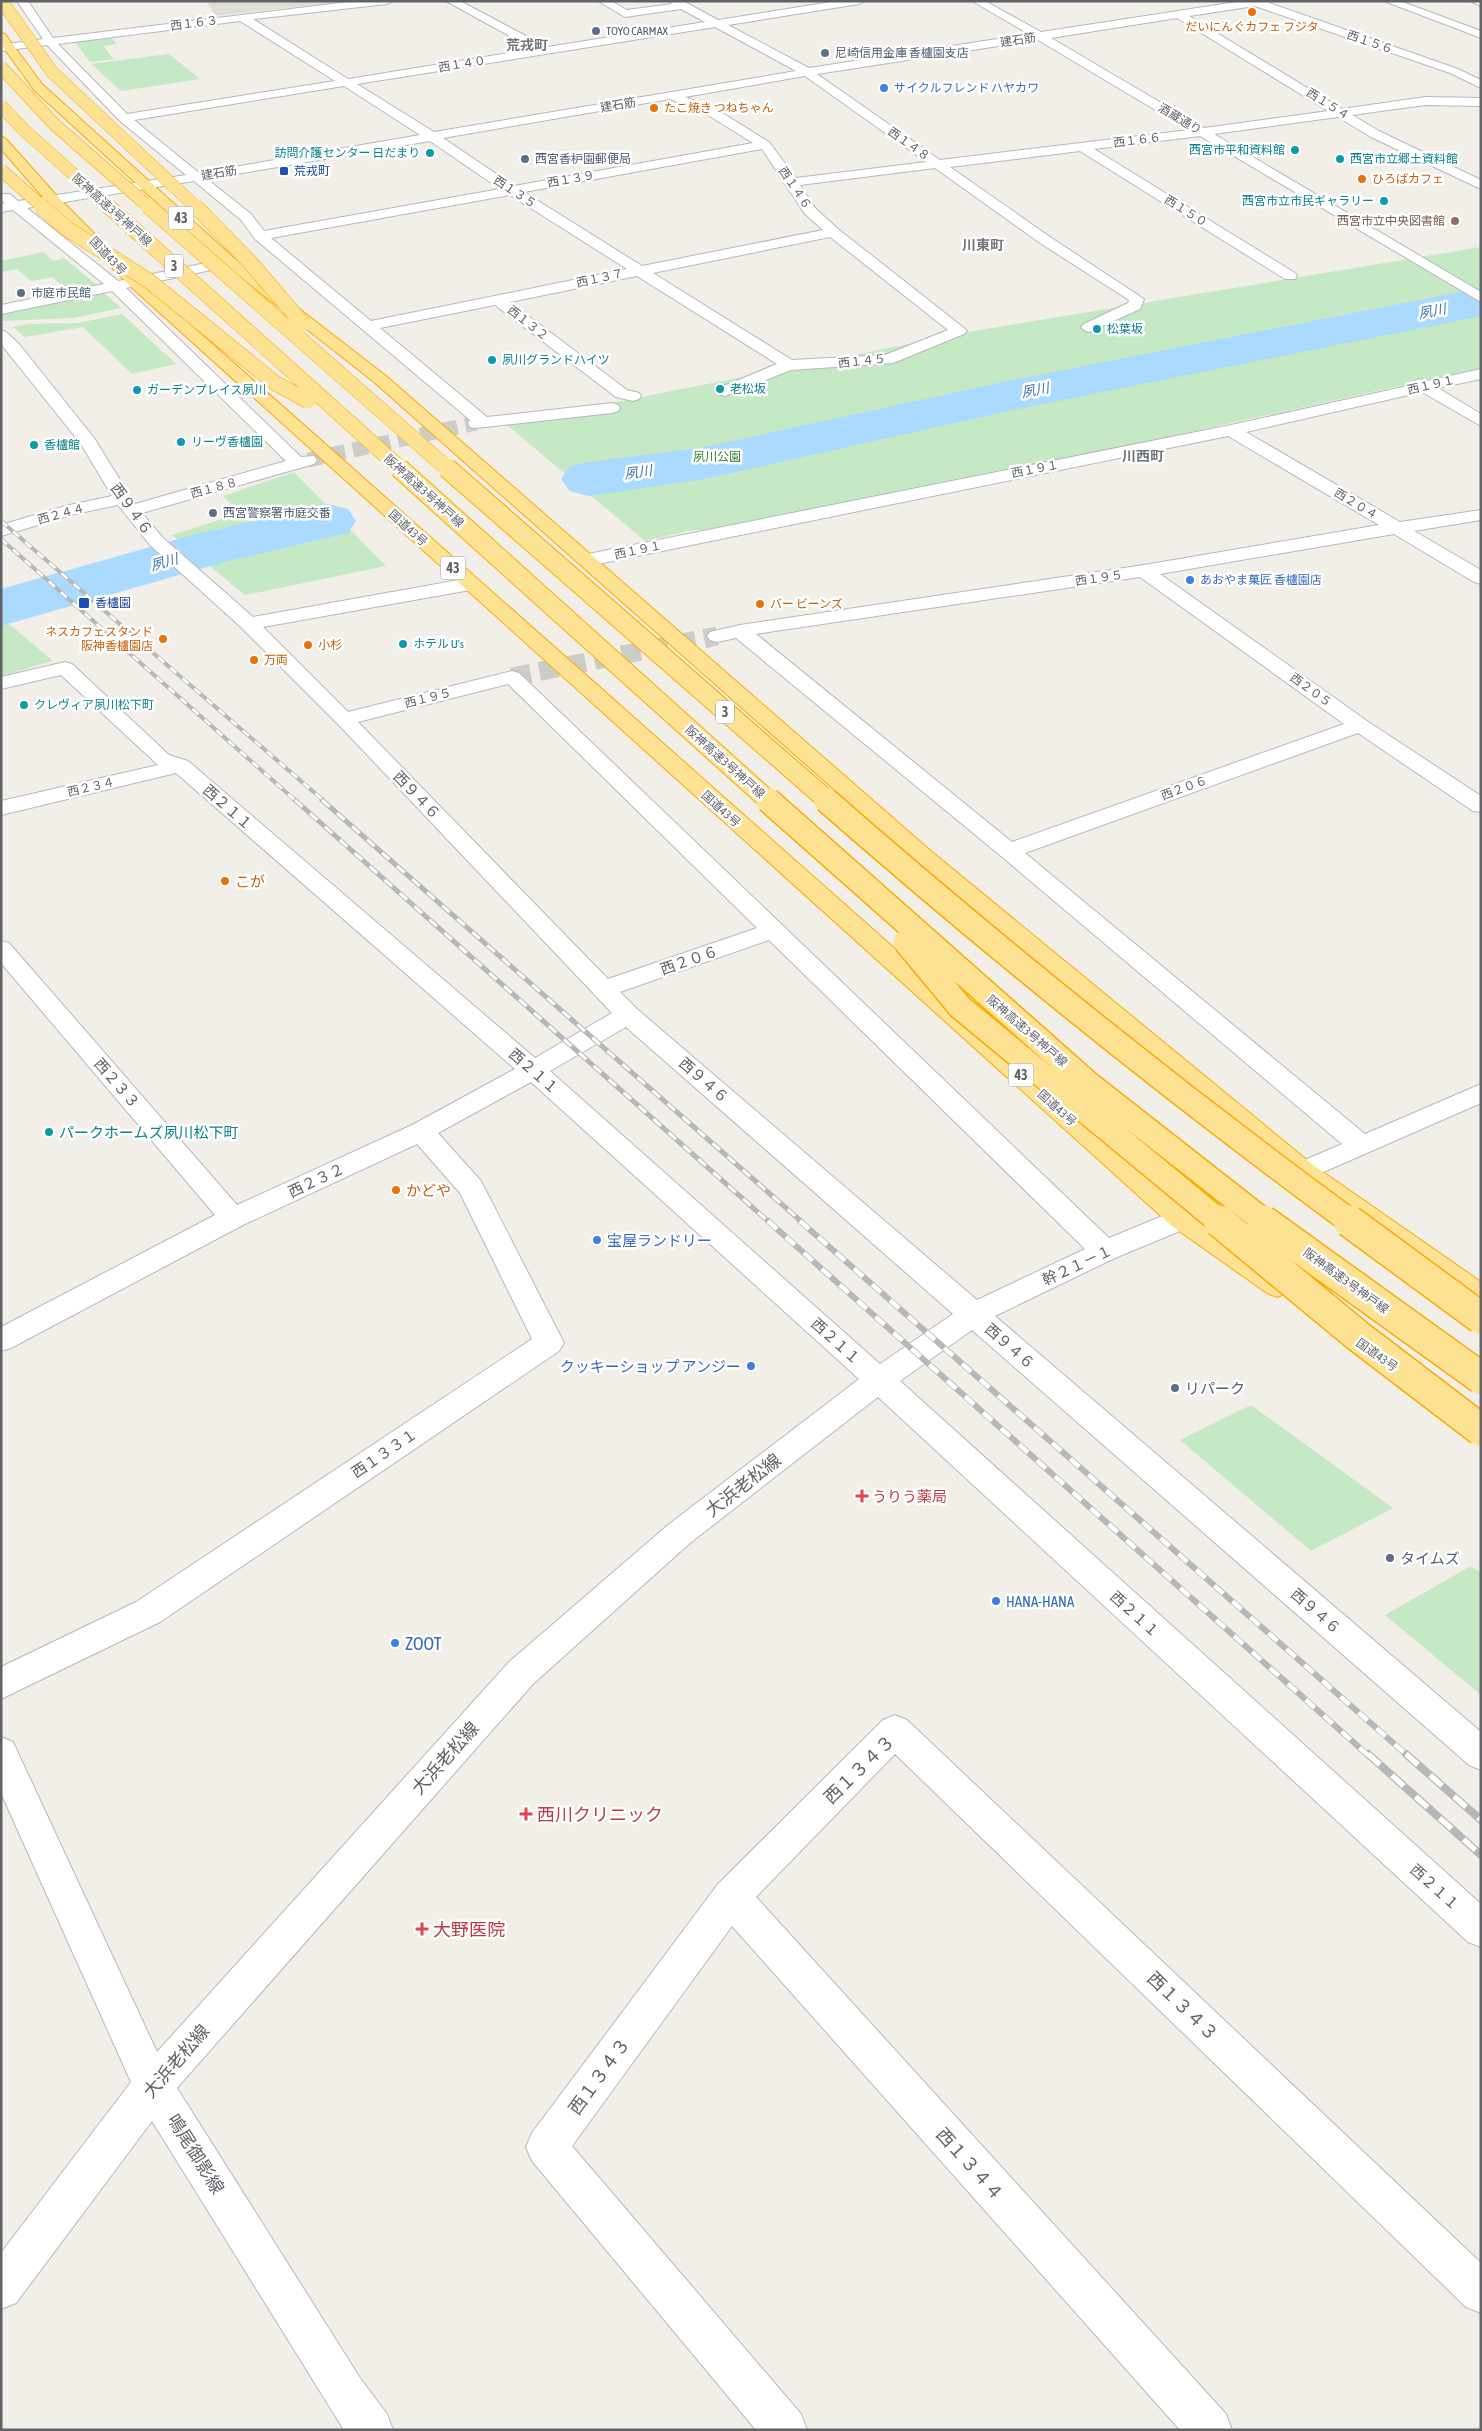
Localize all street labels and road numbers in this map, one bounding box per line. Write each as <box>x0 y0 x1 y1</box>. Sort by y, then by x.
street label: 西１６３ <box>169 13 219 33</box>
street label: 西１５６ <box>1345 28 1395 56</box>
street label: 建石筋 <box>999 30 1037 50</box>
street label: 西１４０ <box>437 53 487 75</box>
street label: 西１５４ <box>1304 85 1352 123</box>
street label: 建石筋 <box>599 95 637 115</box>
street label: 酒蔵通り <box>1156 101 1204 137</box>
street label: 西１４８ <box>885 124 933 164</box>
street label: 西１６６ <box>1112 130 1162 150</box>
street label: 建石筋 <box>200 163 238 183</box>
street label: 西１４６ <box>776 164 814 212</box>
street label: 西１３９ <box>546 168 596 190</box>
street label: 阪神高速3号神戸線 <box>70 171 154 249</box>
street label: 西１３５ <box>491 173 539 211</box>
street label: 西１５０ <box>1162 192 1210 230</box>
road number: 43 <box>168 207 194 230</box>
street label: 国道43号 <box>87 234 129 278</box>
road number: 3 <box>165 255 183 278</box>
street label: 西１３７ <box>575 266 625 290</box>
street label: 西１３２ <box>505 303 551 343</box>
street label: 西１４５ <box>837 352 887 370</box>
street label: 西１９１ <box>1406 373 1456 397</box>
street label: 阪神高速3号神戸線 <box>382 452 466 530</box>
street label: 西１９１ <box>1010 458 1060 480</box>
street label: 西１８８ <box>189 475 239 501</box>
street label: 西９４６ <box>107 480 157 538</box>
street label: 西２０４ <box>1332 486 1380 522</box>
street label: 西２４４ <box>36 501 86 527</box>
street label: 国道43号 <box>386 507 430 549</box>
street label: 西１９１ <box>613 538 663 562</box>
road number: 43 <box>440 556 466 580</box>
street label: 西１９５ <box>1074 568 1124 588</box>
street label: 西２０５ <box>1287 670 1335 710</box>
street label: 西１９５ <box>403 685 453 711</box>
road number: 3 <box>716 700 734 724</box>
street label: 阪神高速3号神戸線 <box>683 723 767 801</box>
street label: 西９４６ <box>390 768 444 822</box>
street label: 西２０６ <box>1159 773 1209 803</box>
street label: 西２３４ <box>66 775 116 799</box>
street label: 西２１１ <box>200 781 256 833</box>
street label: 国道43号 <box>699 788 743 830</box>
street label: 西２０６ <box>658 942 720 978</box>
street label: 阪神高速3号神戸線 <box>984 992 1070 1070</box>
street label: 西２１１ <box>506 1045 562 1097</box>
street label: 西９４６ <box>676 1054 732 1106</box>
street label: 西２３３ <box>91 1055 143 1111</box>
road number: 43 <box>1008 1064 1034 1086</box>
street label: 国道43号 <box>1035 1087 1079 1129</box>
street label: 西２３２ <box>285 1160 347 1200</box>
street label: 幹２１－１ <box>1039 1241 1115 1289</box>
street label: 阪神高速3号神戸線 <box>1301 1245 1391 1317</box>
street label: 西２１１ <box>808 1315 864 1367</box>
street label: 西９４６ <box>982 1320 1038 1372</box>
street label: 国道43号 <box>1354 1336 1400 1374</box>
street label: 西１３３１ <box>348 1425 420 1481</box>
street label: 大浜老松線 <box>701 1449 785 1521</box>
street label: 西９４６ <box>1288 1585 1344 1637</box>
street label: 西２１１ <box>1107 1588 1163 1640</box>
street label: 大浜老松線 <box>407 1718 483 1798</box>
street label: 西１３４３ <box>819 1730 899 1808</box>
street label: 西２１１ <box>1407 1861 1463 1913</box>
street label: 西１３４３ <box>1143 1967 1223 2045</box>
street label: 大浜老松線 <box>139 2020 213 2102</box>
street label: 西１３４３ <box>564 2033 634 2119</box>
street label: 鳴尾御影線 <box>163 2110 229 2198</box>
street label: 西１３４４ <box>932 2124 1008 2204</box>

